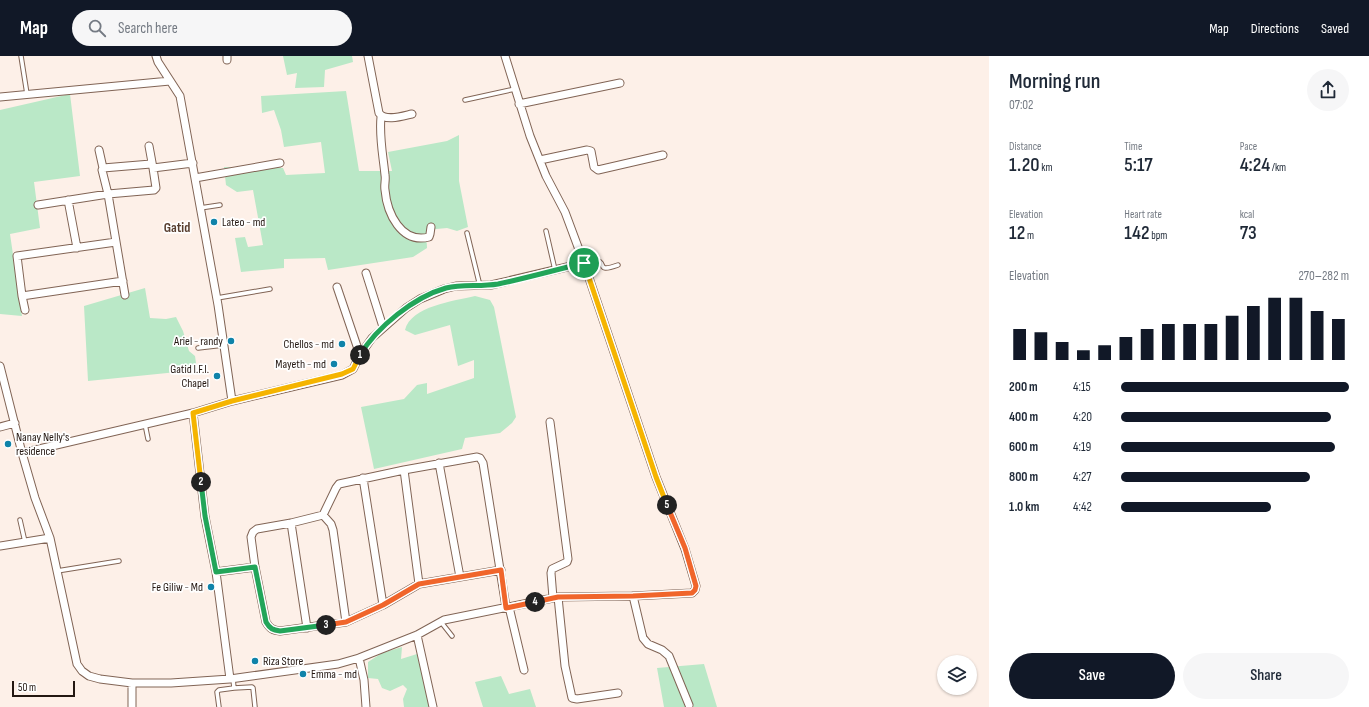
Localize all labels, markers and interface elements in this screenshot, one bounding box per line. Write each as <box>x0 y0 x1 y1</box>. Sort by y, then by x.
search box <box>72 10 352 46</box>
text: Map <box>20 17 48 40</box>
icon: search <box>86 17 108 39</box>
text: Search here <box>118 19 178 38</box>
text: Map <box>1209 20 1229 37</box>
text: Directions <box>1251 20 1299 37</box>
text: Saved <box>1321 20 1349 37</box>
text: Morning run <box>1009 68 1100 95</box>
button: share <box>1307 69 1349 111</box>
text: 07:02 <box>1009 97 1033 113</box>
text: Distance <box>1009 140 1041 153</box>
text: Time <box>1124 140 1142 153</box>
text: Pace <box>1240 140 1257 153</box>
text: 1.20 <box>1009 153 1040 177</box>
text: 5:17 <box>1124 153 1153 177</box>
text: 4:24 <box>1240 153 1270 177</box>
text: km <box>1040 161 1053 174</box>
text: /km <box>1270 161 1286 174</box>
text: Elevation <box>1009 208 1043 221</box>
text: Heart rate <box>1124 208 1162 221</box>
text: kcal <box>1240 208 1254 221</box>
place label: Lateo - md <box>222 215 265 230</box>
marker: Lateo - md <box>209 217 219 227</box>
district label: Gatid <box>164 219 190 236</box>
text: 12 <box>1009 221 1025 245</box>
text: 142 <box>1124 221 1149 245</box>
text: 73 <box>1240 221 1257 245</box>
text: m <box>1025 229 1034 242</box>
text: bpm <box>1149 229 1167 242</box>
pin <box>567 246 601 280</box>
icon: arrive <box>573 252 595 274</box>
text: Elevation <box>1009 268 1049 284</box>
text: 270–282 m <box>1298 268 1349 284</box>
place label: Ariel - randy <box>173 334 223 349</box>
marker: Ariel - randy <box>226 336 236 346</box>
place label: Chellos - md <box>284 337 334 352</box>
marker: Chellos - md <box>337 339 347 349</box>
pin: 1 <box>350 345 370 365</box>
text: 1 <box>358 348 362 361</box>
place label: Mayeth - md <box>275 357 326 372</box>
marker: Mayeth - md <box>329 359 339 369</box>
place label: Gatid I.F.I. Chapel <box>170 362 209 391</box>
marker: Gatid I.F.I. Chapel <box>212 371 222 381</box>
text: 200 m <box>1009 379 1038 395</box>
text: 4:15 <box>1073 379 1091 395</box>
text: 400 m <box>1009 409 1038 425</box>
text: 4:20 <box>1073 409 1092 425</box>
place label: Nanay Nelly's residence <box>16 430 69 459</box>
marker: Nanay Nelly's residence <box>3 439 13 449</box>
text: 600 m <box>1009 439 1038 455</box>
text: 4:19 <box>1073 439 1091 455</box>
text: 800 m <box>1009 469 1038 485</box>
text: 4:27 <box>1073 469 1091 485</box>
pin: 2 <box>191 472 211 492</box>
text: 2 <box>199 475 203 488</box>
pin: 5 <box>657 495 677 515</box>
text: 5 <box>665 498 669 511</box>
text: 1.0 km <box>1009 499 1039 515</box>
text: 4:42 <box>1073 499 1092 515</box>
place label: Fe Giliw - Md <box>152 580 203 595</box>
marker: Fe Giliw - Md <box>206 582 216 592</box>
pin: 4 <box>525 592 545 612</box>
text: 4 <box>532 595 538 608</box>
pin: 3 <box>316 615 336 635</box>
text: 3 <box>324 618 328 631</box>
button: Save <box>1009 653 1175 699</box>
button: Share <box>1183 653 1349 699</box>
place label: Riza Store <box>263 654 304 669</box>
map controls <box>937 655 977 695</box>
button: layers <box>937 655 977 695</box>
marker: Riza Store <box>250 656 260 666</box>
place label: Emma - md <box>311 667 357 682</box>
marker: Emma - md <box>298 669 308 679</box>
scale bar <box>12 679 75 698</box>
text: 50 m <box>18 681 36 694</box>

